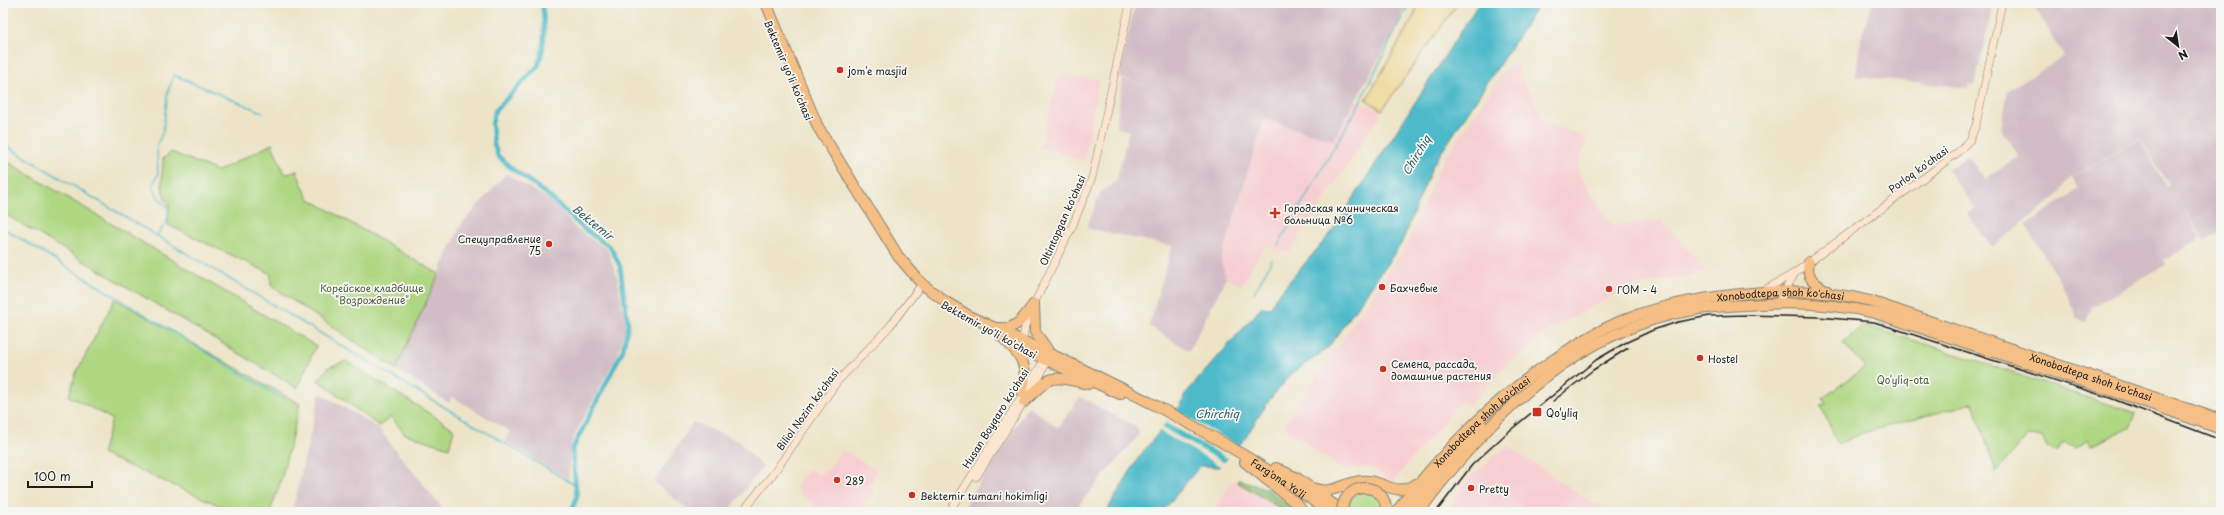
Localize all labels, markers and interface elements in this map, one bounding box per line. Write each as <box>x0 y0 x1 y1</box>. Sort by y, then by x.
street label: Bektemir yo'li ko'chasi <box>761 17 817 123</box>
north arrow <box>2158 26 2198 66</box>
text: N <box>2175 46 2191 65</box>
place label: jom'e masjid <box>847 63 907 78</box>
marker: jom'e masjid <box>835 65 845 75</box>
water label: Chirchiq <box>1397 131 1435 178</box>
street label: Porloq ko'chasi <box>1885 142 1951 196</box>
street label: Oltintopgan ko'chasi <box>1035 172 1089 268</box>
water label: Bektemir <box>569 200 619 245</box>
place label: Городская клиническая больница №6 <box>1284 200 1399 227</box>
marker: Городская клиническая больница №6 <box>1269 207 1281 219</box>
place label: Спецуправление 75 <box>458 231 541 258</box>
marker: Спецуправление 75 <box>544 239 554 249</box>
park label: Корейское кладбище "Возрождение" <box>320 280 424 307</box>
place label: Бахчевые <box>1390 280 1438 295</box>
marker: Бахчевые <box>1377 282 1387 292</box>
place label: ГОМ - 4 <box>1617 282 1658 297</box>
marker: ГОМ - 4 <box>1604 284 1614 294</box>
street label: Xonobodtepa shoh ko'chasi <box>1716 284 1846 304</box>
street label: Bektemir yo'li ko'chasi <box>938 296 1040 362</box>
street label: Xonobodtepa shoh ko'chasi <box>2028 348 2154 404</box>
place label: Hostel <box>1708 351 1738 366</box>
marker: Hostel <box>1695 353 1705 363</box>
place label: Семена, рассада, домашние растения <box>1391 356 1491 383</box>
marker: Семена, рассада, домашние растения <box>1378 364 1388 374</box>
street label: Biliol Nozim ko'chasi <box>772 365 842 453</box>
street label: Husan Boyqaro ko'chasi <box>958 365 1032 471</box>
street label: Xonobodtepa shoh ko'chasi <box>1429 372 1533 470</box>
park label: Qo‘yliq-ota <box>1877 372 1930 388</box>
water label: Chirchiq <box>1195 405 1240 422</box>
place label: Qo‘yliq <box>1546 405 1578 421</box>
marker: Qo‘yliq <box>1531 406 1543 418</box>
street label: Farg'ona Yo'li <box>1249 454 1310 501</box>
scale bar <box>28 463 92 489</box>
text: 100 m <box>34 467 71 485</box>
place label: 289 <box>845 473 864 488</box>
marker: 289 <box>832 475 842 485</box>
place label: Pretty <box>1479 481 1509 496</box>
marker: Pretty <box>1466 483 1476 493</box>
place label: Bektemir tumani hokimligi <box>920 488 1048 503</box>
marker: Bektemir tumani hokimligi <box>907 490 917 500</box>

